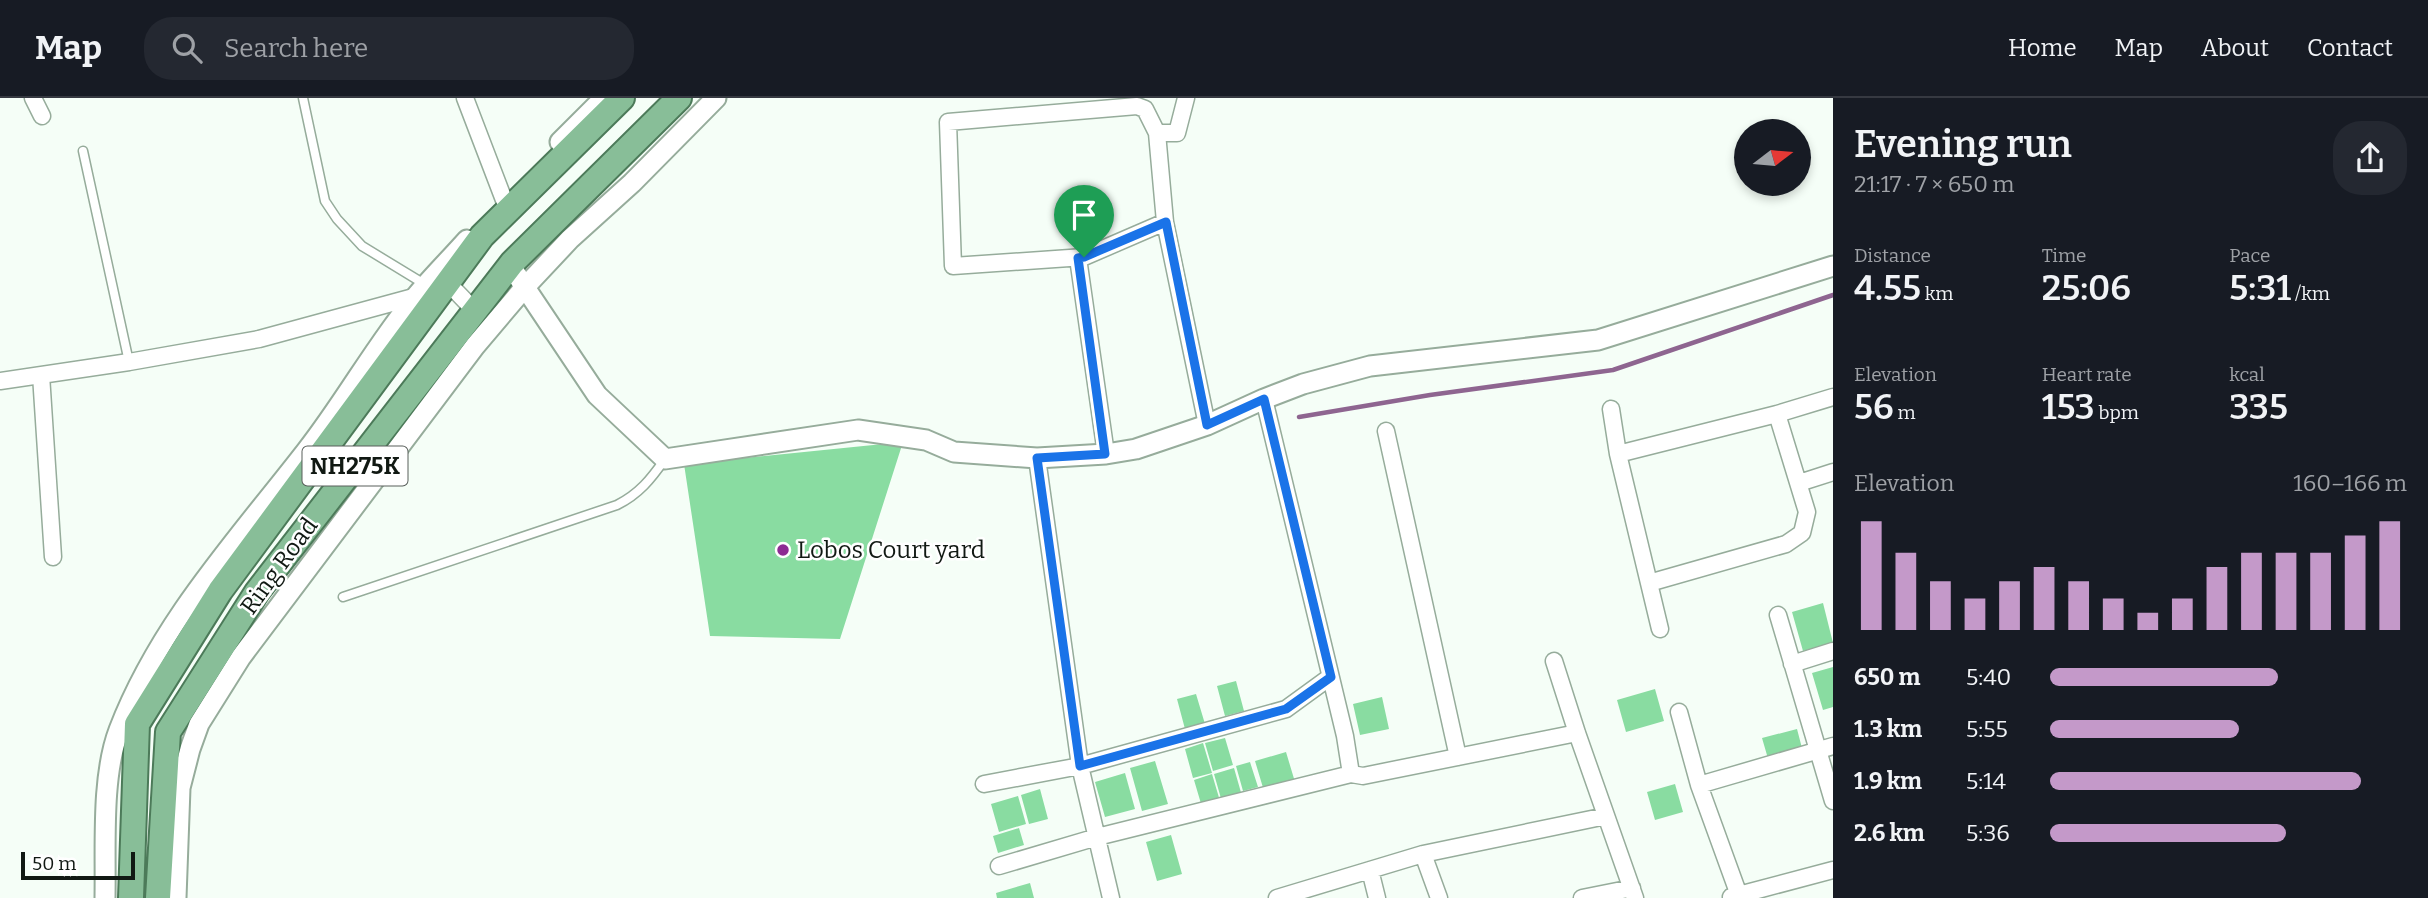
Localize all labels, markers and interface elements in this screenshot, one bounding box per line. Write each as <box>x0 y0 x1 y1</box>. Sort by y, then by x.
search box <box>144 17 634 80</box>
text: Map <box>35 28 102 68</box>
icon: search <box>168 29 206 67</box>
text: Search here <box>224 33 368 64</box>
text: Home <box>2008 34 2077 62</box>
text: Map <box>2115 34 2163 62</box>
text: About <box>2201 34 2269 62</box>
text: Contact <box>2307 34 2393 62</box>
north arrow <box>1734 119 1811 196</box>
map controls <box>1734 119 1811 196</box>
text: Evening run <box>1854 121 2072 167</box>
button: share <box>2333 121 2407 195</box>
text: 21:17 · 7 × 650 m <box>1854 170 2014 198</box>
pin <box>1054 185 1114 257</box>
icon: arrive <box>1065 196 1103 234</box>
text: Distance <box>1854 244 1931 267</box>
text: Time <box>2042 244 2087 267</box>
text: Pace <box>2229 244 2270 267</box>
text: 4.55 <box>1854 267 1921 309</box>
text: 25:06 <box>2042 267 2131 309</box>
text: 5:31 <box>2229 267 2291 309</box>
text: km <box>1921 282 1953 305</box>
text: /km <box>2291 282 2330 305</box>
text: Elevation <box>1854 363 1937 386</box>
text: Heart rate <box>2042 363 2132 386</box>
text: kcal <box>2229 363 2265 386</box>
text: 56 <box>1854 386 1894 428</box>
text: 153 <box>2042 386 2095 428</box>
text: 335 <box>2229 386 2288 428</box>
text: m <box>1894 401 1916 424</box>
text: bpm <box>2095 401 2139 424</box>
road number: NH275K <box>302 446 408 486</box>
text: Elevation <box>1854 469 1954 497</box>
text: 160–166 m <box>2293 469 2407 497</box>
street label: Ring Road <box>235 512 323 620</box>
place label: Lobos Court yard <box>797 536 985 564</box>
marker: Lobos Court yard <box>775 542 791 558</box>
text: 650 m <box>1854 663 1920 691</box>
text: 5:40 <box>1966 663 2011 691</box>
text: 1.3 km <box>1854 715 1922 743</box>
text: 5:55 <box>1966 715 2008 743</box>
text: 1.9 km <box>1854 767 1922 795</box>
text: 5:14 <box>1966 767 2006 795</box>
text: 2.6 km <box>1854 819 1925 847</box>
text: 5:36 <box>1966 819 2010 847</box>
scale bar <box>21 849 135 881</box>
text: 50 m <box>32 852 76 875</box>

